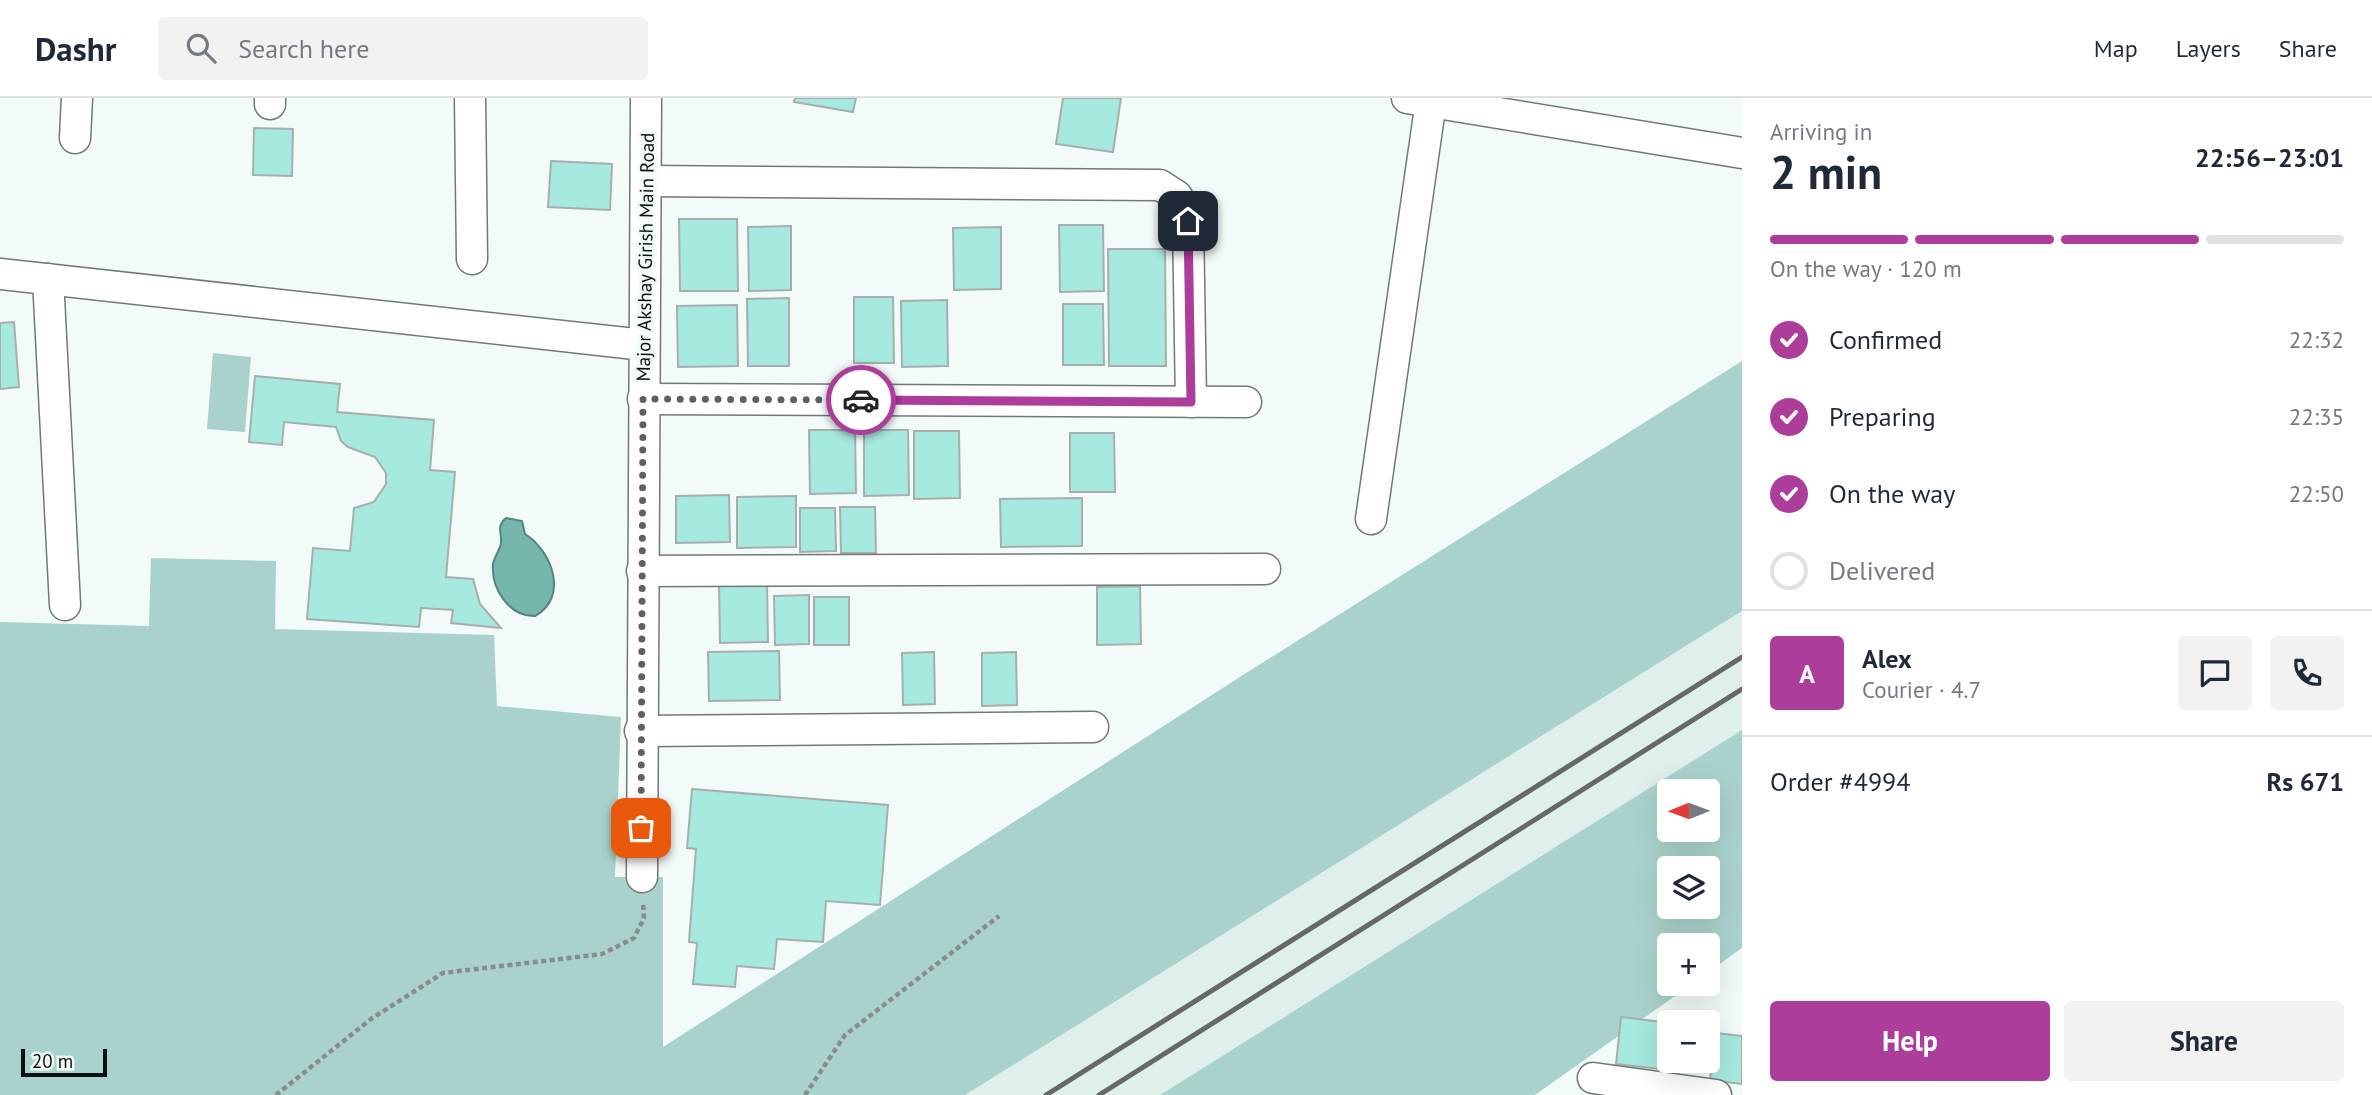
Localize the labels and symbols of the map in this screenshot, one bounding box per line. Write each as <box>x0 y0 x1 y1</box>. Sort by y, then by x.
street label: Major Akshay Girish Main Road <box>631 132 659 382</box>
pin <box>1158 191 1218 251</box>
courier <box>826 365 896 435</box>
north arrow <box>1657 779 1720 842</box>
pin <box>611 798 671 858</box>
scale bar <box>21 1046 107 1078</box>

